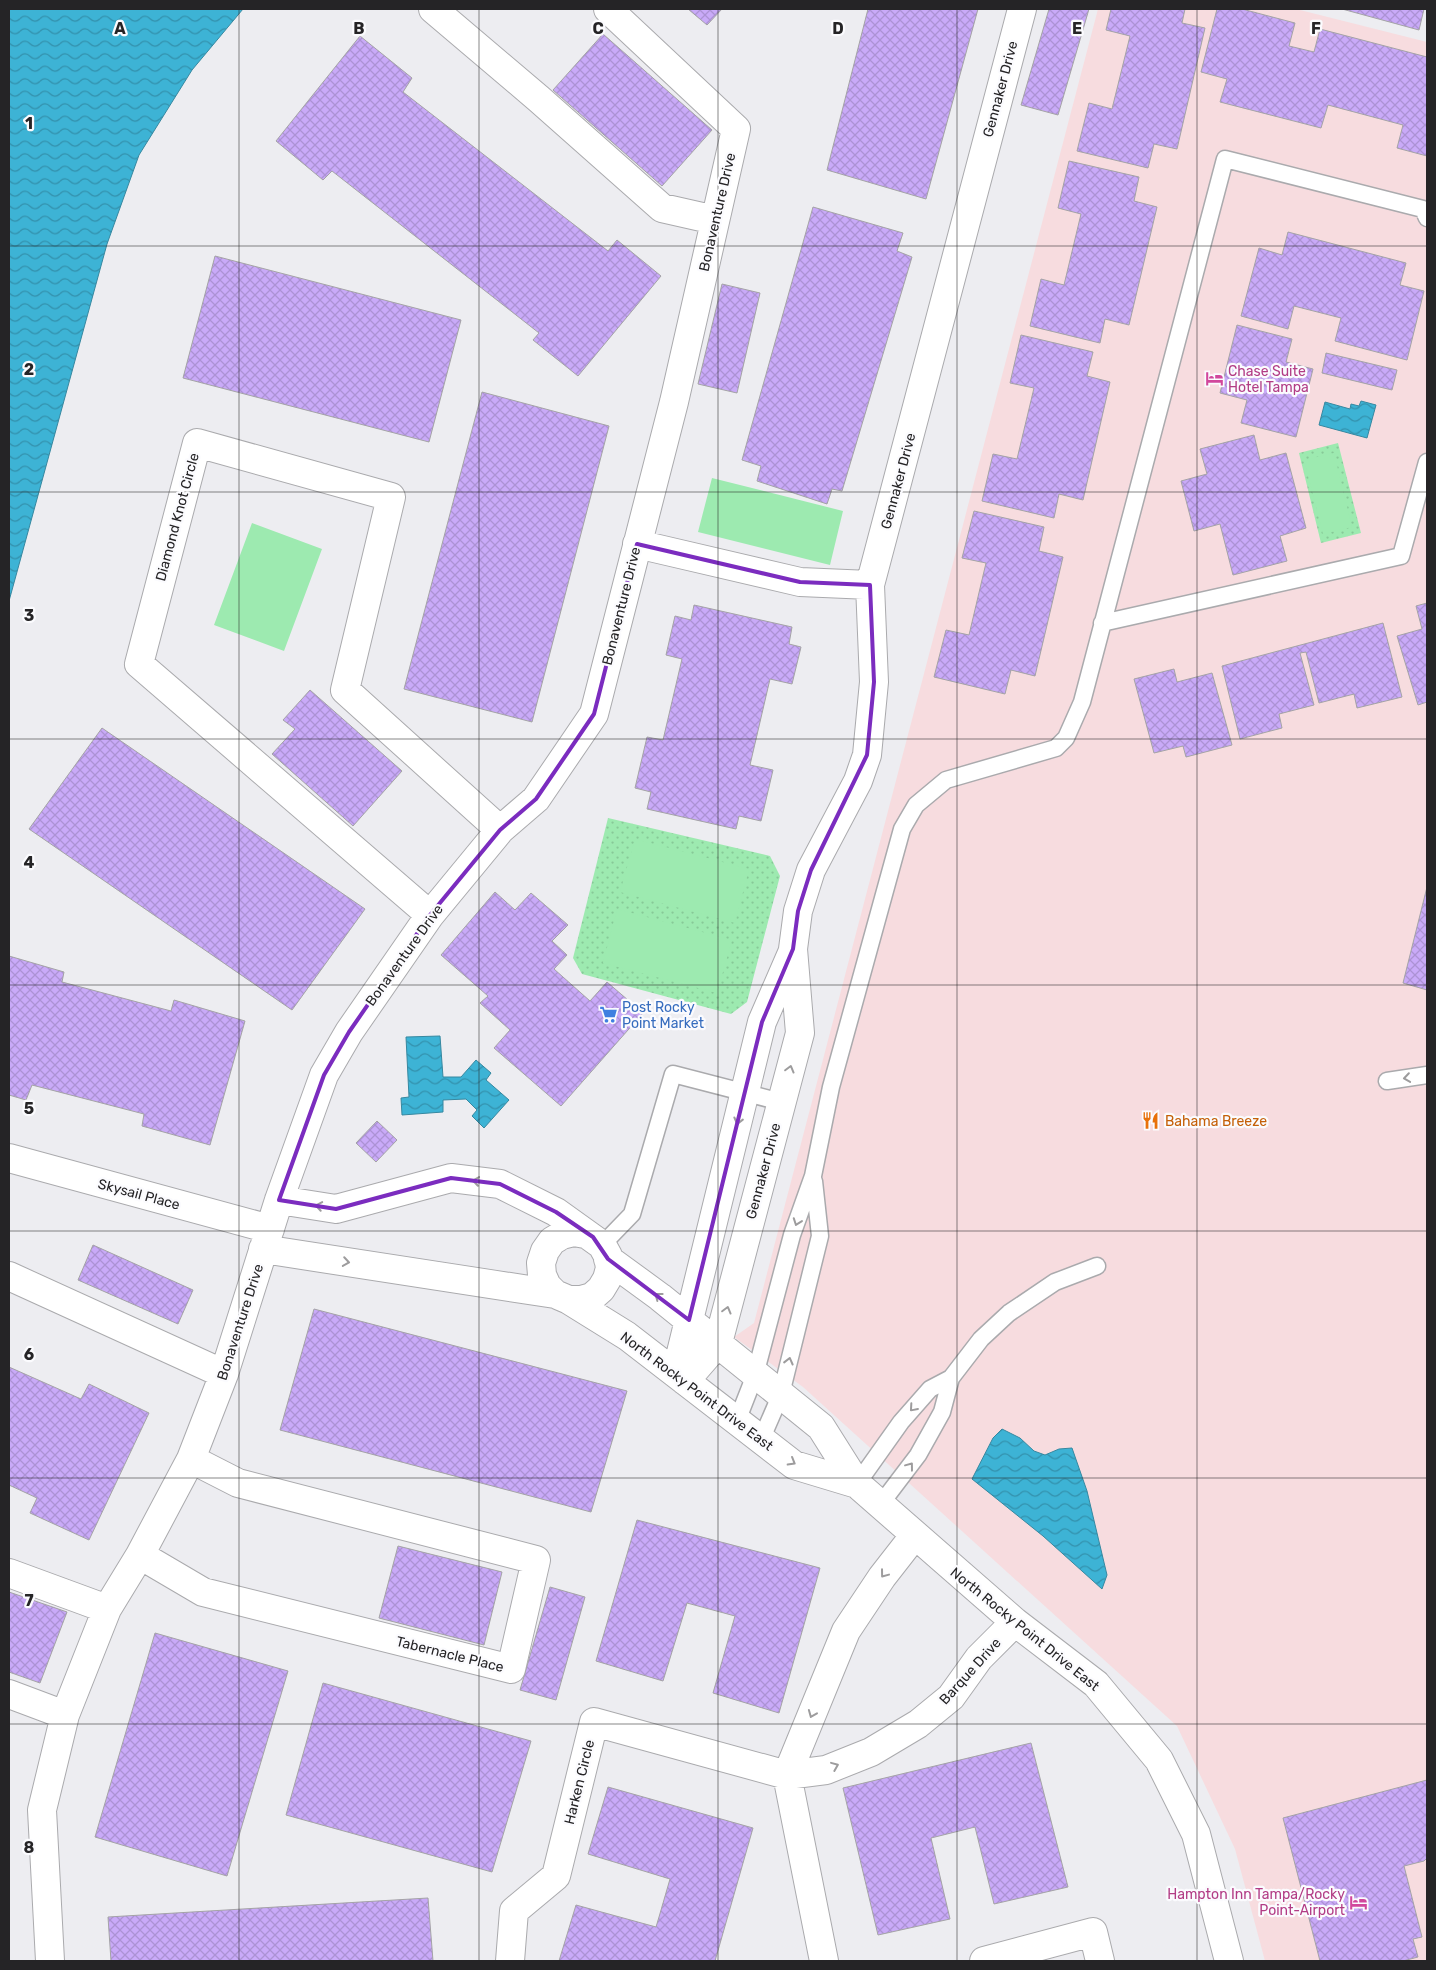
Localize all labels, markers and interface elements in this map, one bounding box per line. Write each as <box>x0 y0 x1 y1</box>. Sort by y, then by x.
text: A <box>114 19 126 38</box>
text: B <box>353 19 365 38</box>
text: C <box>592 19 604 38</box>
text: D <box>832 19 844 38</box>
text: E <box>1072 19 1082 38</box>
text: F <box>1311 19 1321 38</box>
street label: Gennaker Drive <box>979 39 1022 139</box>
text: 1 <box>25 114 33 133</box>
street label: Bonaventure Drive <box>696 151 739 273</box>
text: 2 <box>24 360 34 379</box>
place label: Chase Suite Hotel Tampa <box>1228 363 1309 396</box>
hotel icon: Chase Suite Hotel Tampa <box>1204 369 1224 389</box>
street label: Gennaker Drive <box>877 431 920 531</box>
street label: Diamond Knot Circle <box>152 451 203 583</box>
street label: Bonaventure Drive <box>599 545 644 667</box>
text: 3 <box>24 606 34 625</box>
text: 4 <box>24 853 35 872</box>
street label: Bonaventure Drive <box>362 901 447 1009</box>
place label: Post Rocky Point Market <box>622 999 704 1032</box>
supermarket icon: Post Rocky Point Market <box>598 1005 618 1025</box>
one-way arrow <box>785 1065 795 1073</box>
one-way arrow <box>1403 1072 1411 1083</box>
text: 5 <box>24 1099 34 1118</box>
restaurant icon: Bahama Breeze <box>1141 1111 1161 1131</box>
place label: Bahama Breeze <box>1165 1113 1267 1130</box>
one-way arrow <box>733 1116 744 1125</box>
street label: Gennaker Drive <box>742 1121 785 1221</box>
street label: Skysail Place <box>96 1175 182 1214</box>
one-way arrow <box>472 1176 480 1187</box>
one-way arrow <box>314 1202 323 1212</box>
one-way arrow <box>793 1217 803 1225</box>
one-way arrow <box>342 1256 350 1267</box>
street label: Bonaventure Drive <box>214 1262 267 1382</box>
one-way arrow <box>654 1293 664 1302</box>
one-way arrow <box>721 1307 731 1315</box>
street label: North Rocky Point Drive East <box>617 1328 777 1455</box>
text: 6 <box>24 1345 34 1364</box>
one-way arrow <box>783 1357 794 1366</box>
one-way arrow <box>910 1402 919 1411</box>
one-way arrow <box>787 1456 796 1466</box>
one-way arrow <box>904 1463 912 1472</box>
street label: North Rocky Point Drive East <box>947 1564 1103 1695</box>
one-way arrow <box>881 1568 890 1578</box>
text: 7 <box>24 1591 34 1610</box>
street label: Tabernacle Place <box>394 1633 506 1676</box>
street label: Barque Drive <box>936 1634 1005 1708</box>
one-way arrow <box>807 1710 817 1718</box>
street label: Harken Circle <box>561 1738 598 1826</box>
one-way arrow <box>830 1762 839 1773</box>
text: 8 <box>24 1838 35 1857</box>
place label: Hampton Inn Tampa/Rocky Point-Airport <box>1167 1886 1346 1919</box>
hotel icon: Hampton Inn Tampa/Rocky Point-Airport <box>1349 1892 1369 1912</box>

